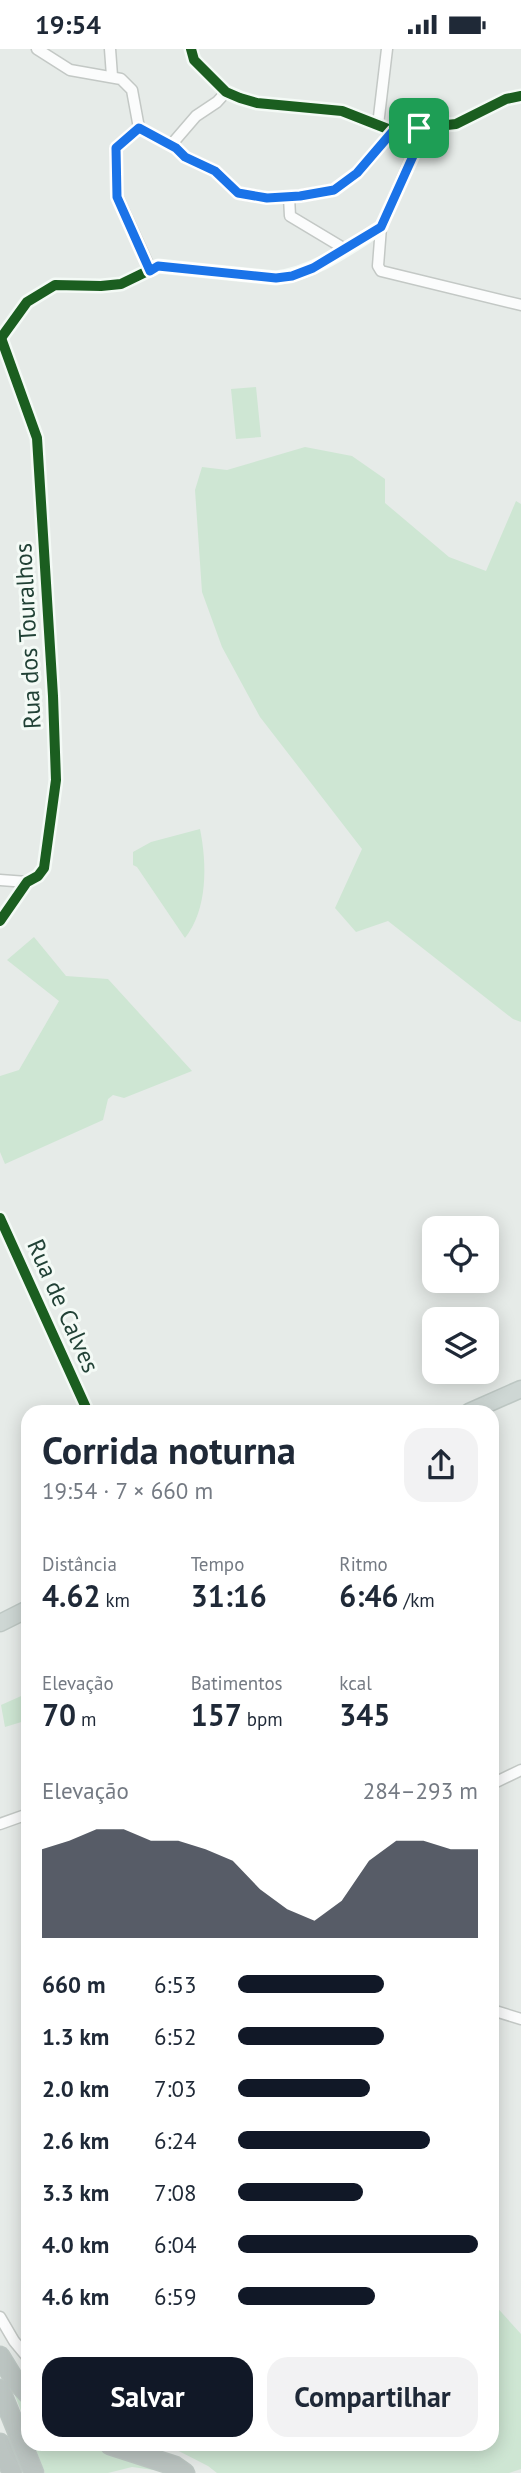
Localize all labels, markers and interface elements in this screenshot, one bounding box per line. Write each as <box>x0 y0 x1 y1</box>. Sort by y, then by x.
text: 19:54 <box>35 8 101 41</box>
pin <box>389 98 449 158</box>
icon: arrive <box>400 109 438 147</box>
street label: Rua dos Touralhos <box>7 542 48 730</box>
map controls <box>422 1216 499 1384</box>
button: locate <box>422 1216 499 1293</box>
street label: Rua de Calves <box>20 1234 107 1377</box>
button: layers <box>422 1307 499 1384</box>
text: Corrida noturna <box>42 1425 296 1474</box>
button: share <box>404 1428 478 1502</box>
text: 19:54 · 7 × 660 m <box>42 1476 213 1505</box>
text: Distância <box>42 1552 117 1576</box>
text: Tempo <box>191 1552 244 1576</box>
text: Ritmo <box>339 1552 388 1576</box>
text: 4.62 <box>42 1576 100 1615</box>
text: 31:16 <box>191 1576 267 1615</box>
text: 6:46 <box>339 1576 398 1615</box>
text: km <box>100 1588 130 1612</box>
text: /km <box>398 1588 435 1612</box>
text: Elevação <box>42 1671 114 1695</box>
text: Batimentos <box>191 1671 283 1695</box>
text: kcal <box>339 1671 372 1695</box>
text: 70 <box>42 1695 76 1734</box>
text: 157 <box>191 1695 242 1734</box>
text: 345 <box>339 1695 390 1734</box>
text: m <box>76 1707 97 1731</box>
text: bpm <box>242 1707 283 1731</box>
text: Elevação <box>42 1776 129 1805</box>
text: 284–293 m <box>363 1776 478 1805</box>
text: 660 m <box>42 1970 105 1999</box>
text: 6:53 <box>154 1970 197 1999</box>
text: 1.3 km <box>42 2022 109 2051</box>
text: 6:52 <box>154 2022 197 2051</box>
text: 2.0 km <box>42 2074 109 2103</box>
text: 7:03 <box>154 2074 197 2103</box>
text: 2.6 km <box>42 2126 109 2155</box>
text: 6:24 <box>154 2126 197 2155</box>
text: 3.3 km <box>42 2178 109 2207</box>
text: 7:08 <box>154 2178 197 2207</box>
text: 4.0 km <box>42 2230 109 2259</box>
text: 6:04 <box>154 2230 197 2259</box>
text: 4.6 km <box>42 2282 109 2311</box>
text: 6:59 <box>154 2282 197 2311</box>
button: Salvar <box>42 2357 253 2437</box>
button: Compartilhar <box>267 2357 478 2437</box>

